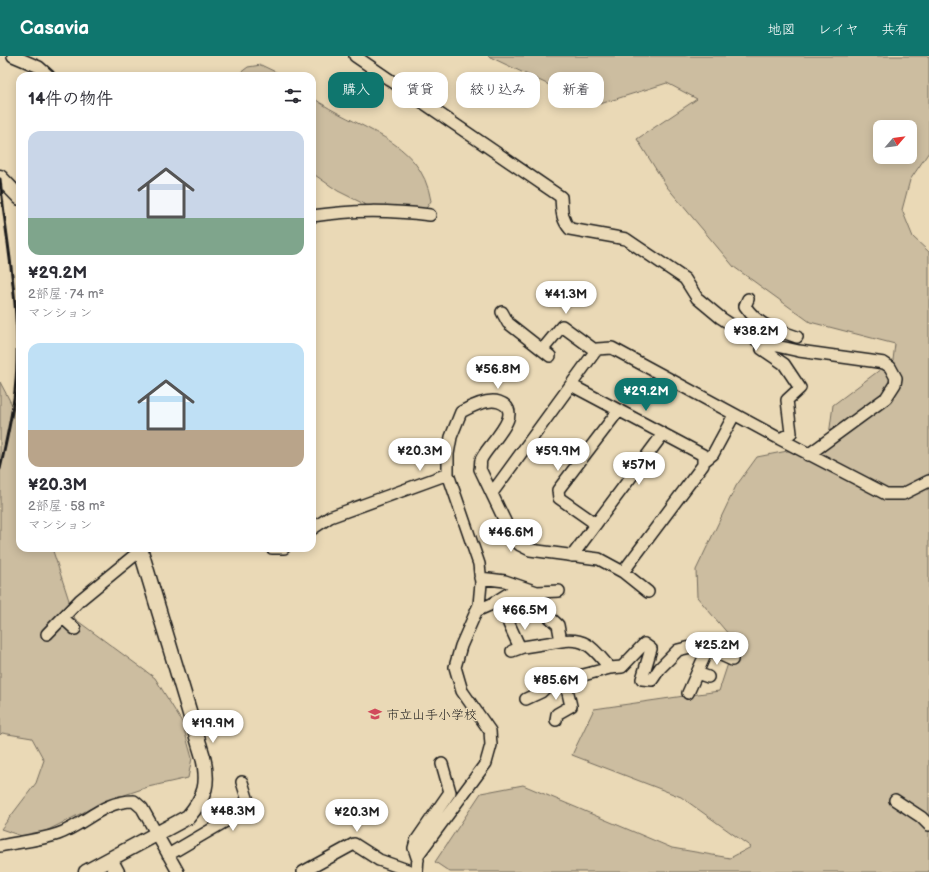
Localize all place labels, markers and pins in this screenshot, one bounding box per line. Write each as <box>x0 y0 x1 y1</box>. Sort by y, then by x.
pin: ¥41.3M <box>533 281 599 315</box>
pin: ¥38.2M <box>723 318 789 352</box>
pin: ¥56.8M <box>465 356 531 390</box>
pin: ¥29.2M <box>613 378 679 412</box>
pin: ¥20.3M <box>387 438 453 472</box>
pin: ¥59.9M <box>525 438 591 472</box>
pin: ¥57M <box>615 452 663 486</box>
pin: ¥46.6M <box>478 519 544 553</box>
pin: ¥66.5M <box>492 597 558 631</box>
pin: ¥25.2M <box>684 632 750 666</box>
pin: ¥85.6M <box>523 667 589 701</box>
school or university icon: 市立山手小学校 <box>367 706 383 722</box>
place label: 市立山手小学校 <box>386 707 477 723</box>
pin: ¥19.9M <box>180 710 246 744</box>
pin: ¥48.3M <box>200 798 266 832</box>
pin: ¥20.3M <box>324 799 390 833</box>

